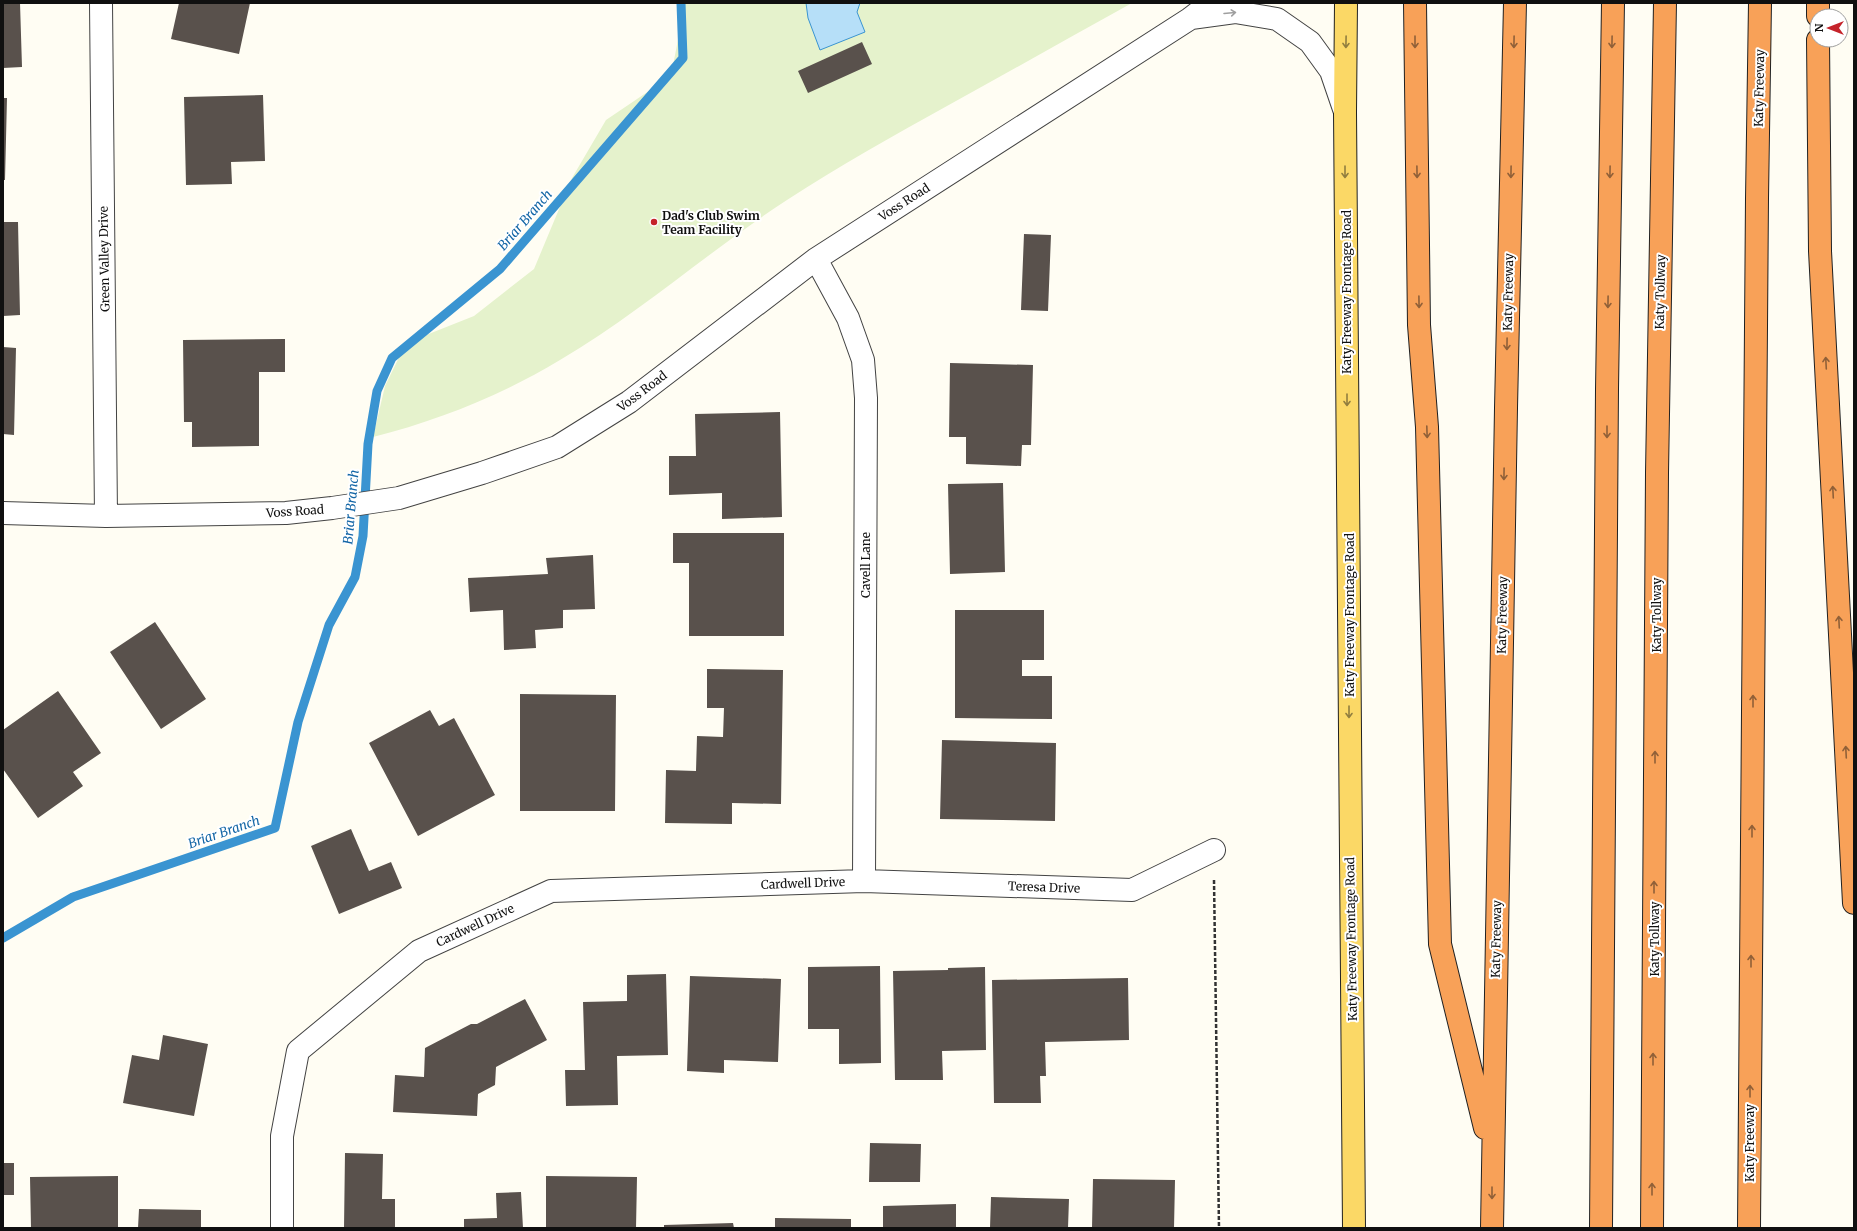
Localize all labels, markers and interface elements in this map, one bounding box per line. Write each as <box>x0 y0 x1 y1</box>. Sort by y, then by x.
north arrow <box>1809 8 1849 48</box>
one-way arrow <box>1223 10 1236 17</box>
text: N <box>1812 23 1826 32</box>
one-way arrow <box>1342 35 1350 48</box>
one-way arrow <box>1411 35 1419 48</box>
one-way arrow <box>1510 35 1518 48</box>
one-way arrow <box>1608 35 1616 48</box>
street label: Katy Freeway <box>1751 49 1767 127</box>
one-way arrow <box>1341 165 1349 178</box>
one-way arrow <box>1413 165 1420 178</box>
one-way arrow <box>1507 165 1515 178</box>
one-way arrow <box>1606 165 1614 178</box>
street label: Voss Road <box>875 180 932 225</box>
water label: Briar Branch <box>494 186 556 254</box>
street label: Green Valley Drive <box>96 206 112 312</box>
place label: Dad's Club Swim Team Facility <box>662 208 760 237</box>
street label: Katy Freeway Frontage Road <box>1339 210 1354 374</box>
marker: Dad's Club Swim Team Facility <box>649 217 659 227</box>
street label: Katy Freeway <box>1500 253 1516 331</box>
street label: Katy Tollway <box>1652 254 1668 330</box>
one-way arrow <box>1415 295 1423 308</box>
one-way arrow <box>1604 295 1612 308</box>
one-way arrow <box>1503 337 1511 350</box>
one-way arrow <box>1823 357 1830 370</box>
street label: Voss Road <box>614 368 670 415</box>
one-way arrow <box>1343 393 1351 406</box>
one-way arrow <box>1424 425 1431 438</box>
one-way arrow <box>1603 425 1611 438</box>
one-way arrow <box>1500 467 1508 480</box>
water label: Briar Branch <box>339 469 363 545</box>
one-way arrow <box>1829 486 1836 499</box>
street label: Voss Road <box>265 501 324 521</box>
street label: Cavell Lane <box>858 532 873 598</box>
street label: Katy Freeway Frontage Road <box>1342 533 1357 697</box>
street label: Katy Freeway <box>1494 576 1510 654</box>
street label: Katy Tollway <box>1649 578 1664 652</box>
one-way arrow <box>1836 616 1843 629</box>
one-way arrow <box>1749 695 1757 708</box>
one-way arrow <box>1345 705 1353 718</box>
one-way arrow <box>1842 746 1850 759</box>
one-way arrow <box>1651 751 1659 764</box>
water label: Briar Branch <box>186 812 262 852</box>
one-way arrow <box>1748 825 1756 838</box>
street label: Katy Freeway Frontage Road <box>1342 857 1360 1021</box>
street label: Cardwell Drive <box>761 874 845 892</box>
street label: Teresa Drive <box>1008 878 1080 896</box>
one-way arrow <box>1650 881 1658 894</box>
street label: Cardwell Drive <box>434 900 516 950</box>
street label: Katy Freeway <box>1488 900 1504 978</box>
street label: Katy Tollway <box>1647 902 1662 976</box>
one-way arrow <box>1747 955 1755 968</box>
one-way arrow <box>1649 1053 1657 1066</box>
one-way arrow <box>1746 1085 1753 1098</box>
street label: Katy Freeway <box>1742 1104 1757 1182</box>
one-way arrow <box>1648 1183 1656 1196</box>
one-way arrow <box>1488 1186 1496 1199</box>

